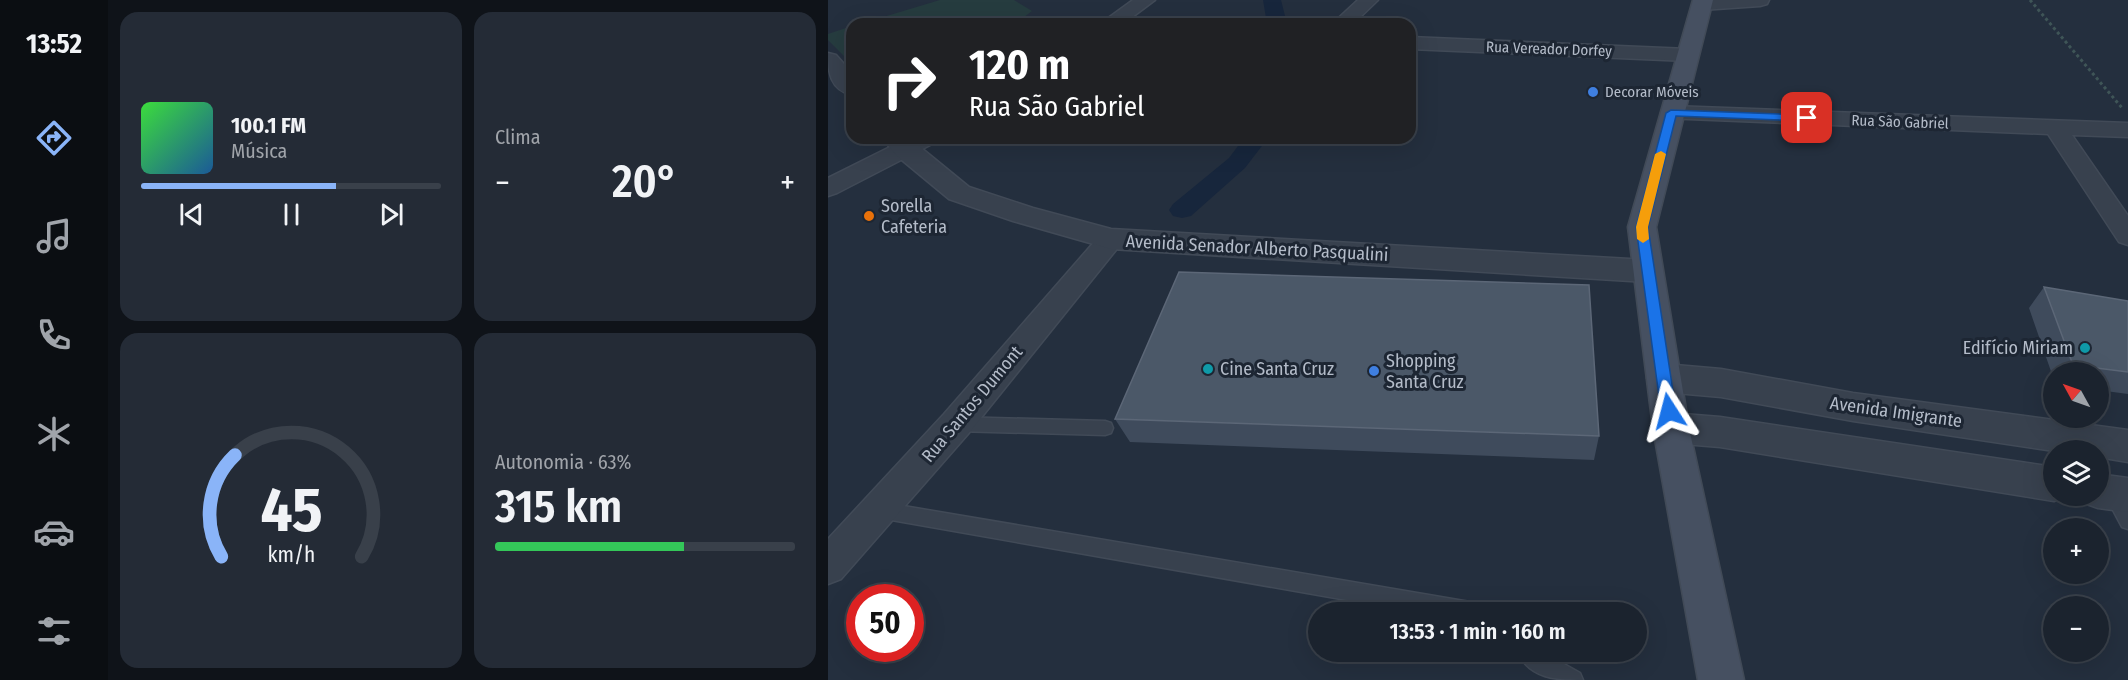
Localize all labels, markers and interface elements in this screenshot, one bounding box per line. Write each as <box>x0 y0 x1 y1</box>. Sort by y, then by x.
text: 13:52 <box>26 28 82 60</box>
street label: Rua Vereador Dorfey <box>1486 38 1613 60</box>
text: 120 m <box>969 40 1070 90</box>
icon: right <box>870 42 948 120</box>
place label: Decorar Móveis <box>1605 83 1699 101</box>
marker: Decorar Móveis <box>1586 85 1600 99</box>
text: Rua São Gabriel <box>969 91 1144 123</box>
pin <box>1781 92 1832 143</box>
icon: arrive <box>1790 101 1823 134</box>
street label: Rua São Gabriel <box>1851 111 1949 133</box>
text: 100.1 FM <box>231 112 306 139</box>
icon: directions <box>33 117 75 159</box>
text: Clima <box>495 125 540 149</box>
text: Música <box>231 139 287 163</box>
text: 20° <box>612 155 678 209</box>
text: − <box>495 163 510 203</box>
text: + <box>780 163 795 203</box>
place label: Sorella Cafeteria <box>881 195 947 238</box>
icon: previous <box>175 198 208 231</box>
icon: pause <box>275 198 308 231</box>
icon: next <box>375 198 408 231</box>
marker: Sorella Cafeteria <box>862 209 876 223</box>
icon: music <box>33 215 75 257</box>
street label: Avenida Senador Alberto Pasqualini <box>1125 230 1389 266</box>
icon: phone <box>33 314 75 356</box>
place label: Edifício Miriam <box>1963 337 2073 359</box>
street label: Rua Santos Dumont <box>917 341 1027 467</box>
marker: Edifício Miriam <box>2078 341 2092 355</box>
place label: Shopping Santa Cruz <box>1386 350 1464 393</box>
place label: Cine Santa Cruz <box>1220 358 1334 380</box>
marker: Cine Santa Cruz <box>1201 362 1215 376</box>
north arrow <box>2043 362 2109 428</box>
map controls <box>2043 362 2109 662</box>
marker: Shopping Santa Cruz <box>1367 364 1381 378</box>
position arrow <box>1637 379 1701 443</box>
street label: Avenida Imigrante <box>1829 392 1964 432</box>
icon: climate <box>33 413 75 455</box>
button: layers <box>2043 440 2109 506</box>
text: Autonomia · 63% <box>495 450 631 474</box>
text: 45 <box>260 473 322 548</box>
text: 315 km <box>495 480 622 534</box>
icon: car <box>33 511 75 553</box>
button: + <box>2043 518 2109 584</box>
text: km/h <box>267 543 315 569</box>
speed limit sign: 50 <box>846 584 924 662</box>
button: − <box>2043 596 2109 662</box>
icon: filters <box>33 610 75 652</box>
text: 13:53 · 1 min · 160 m <box>1389 618 1566 645</box>

